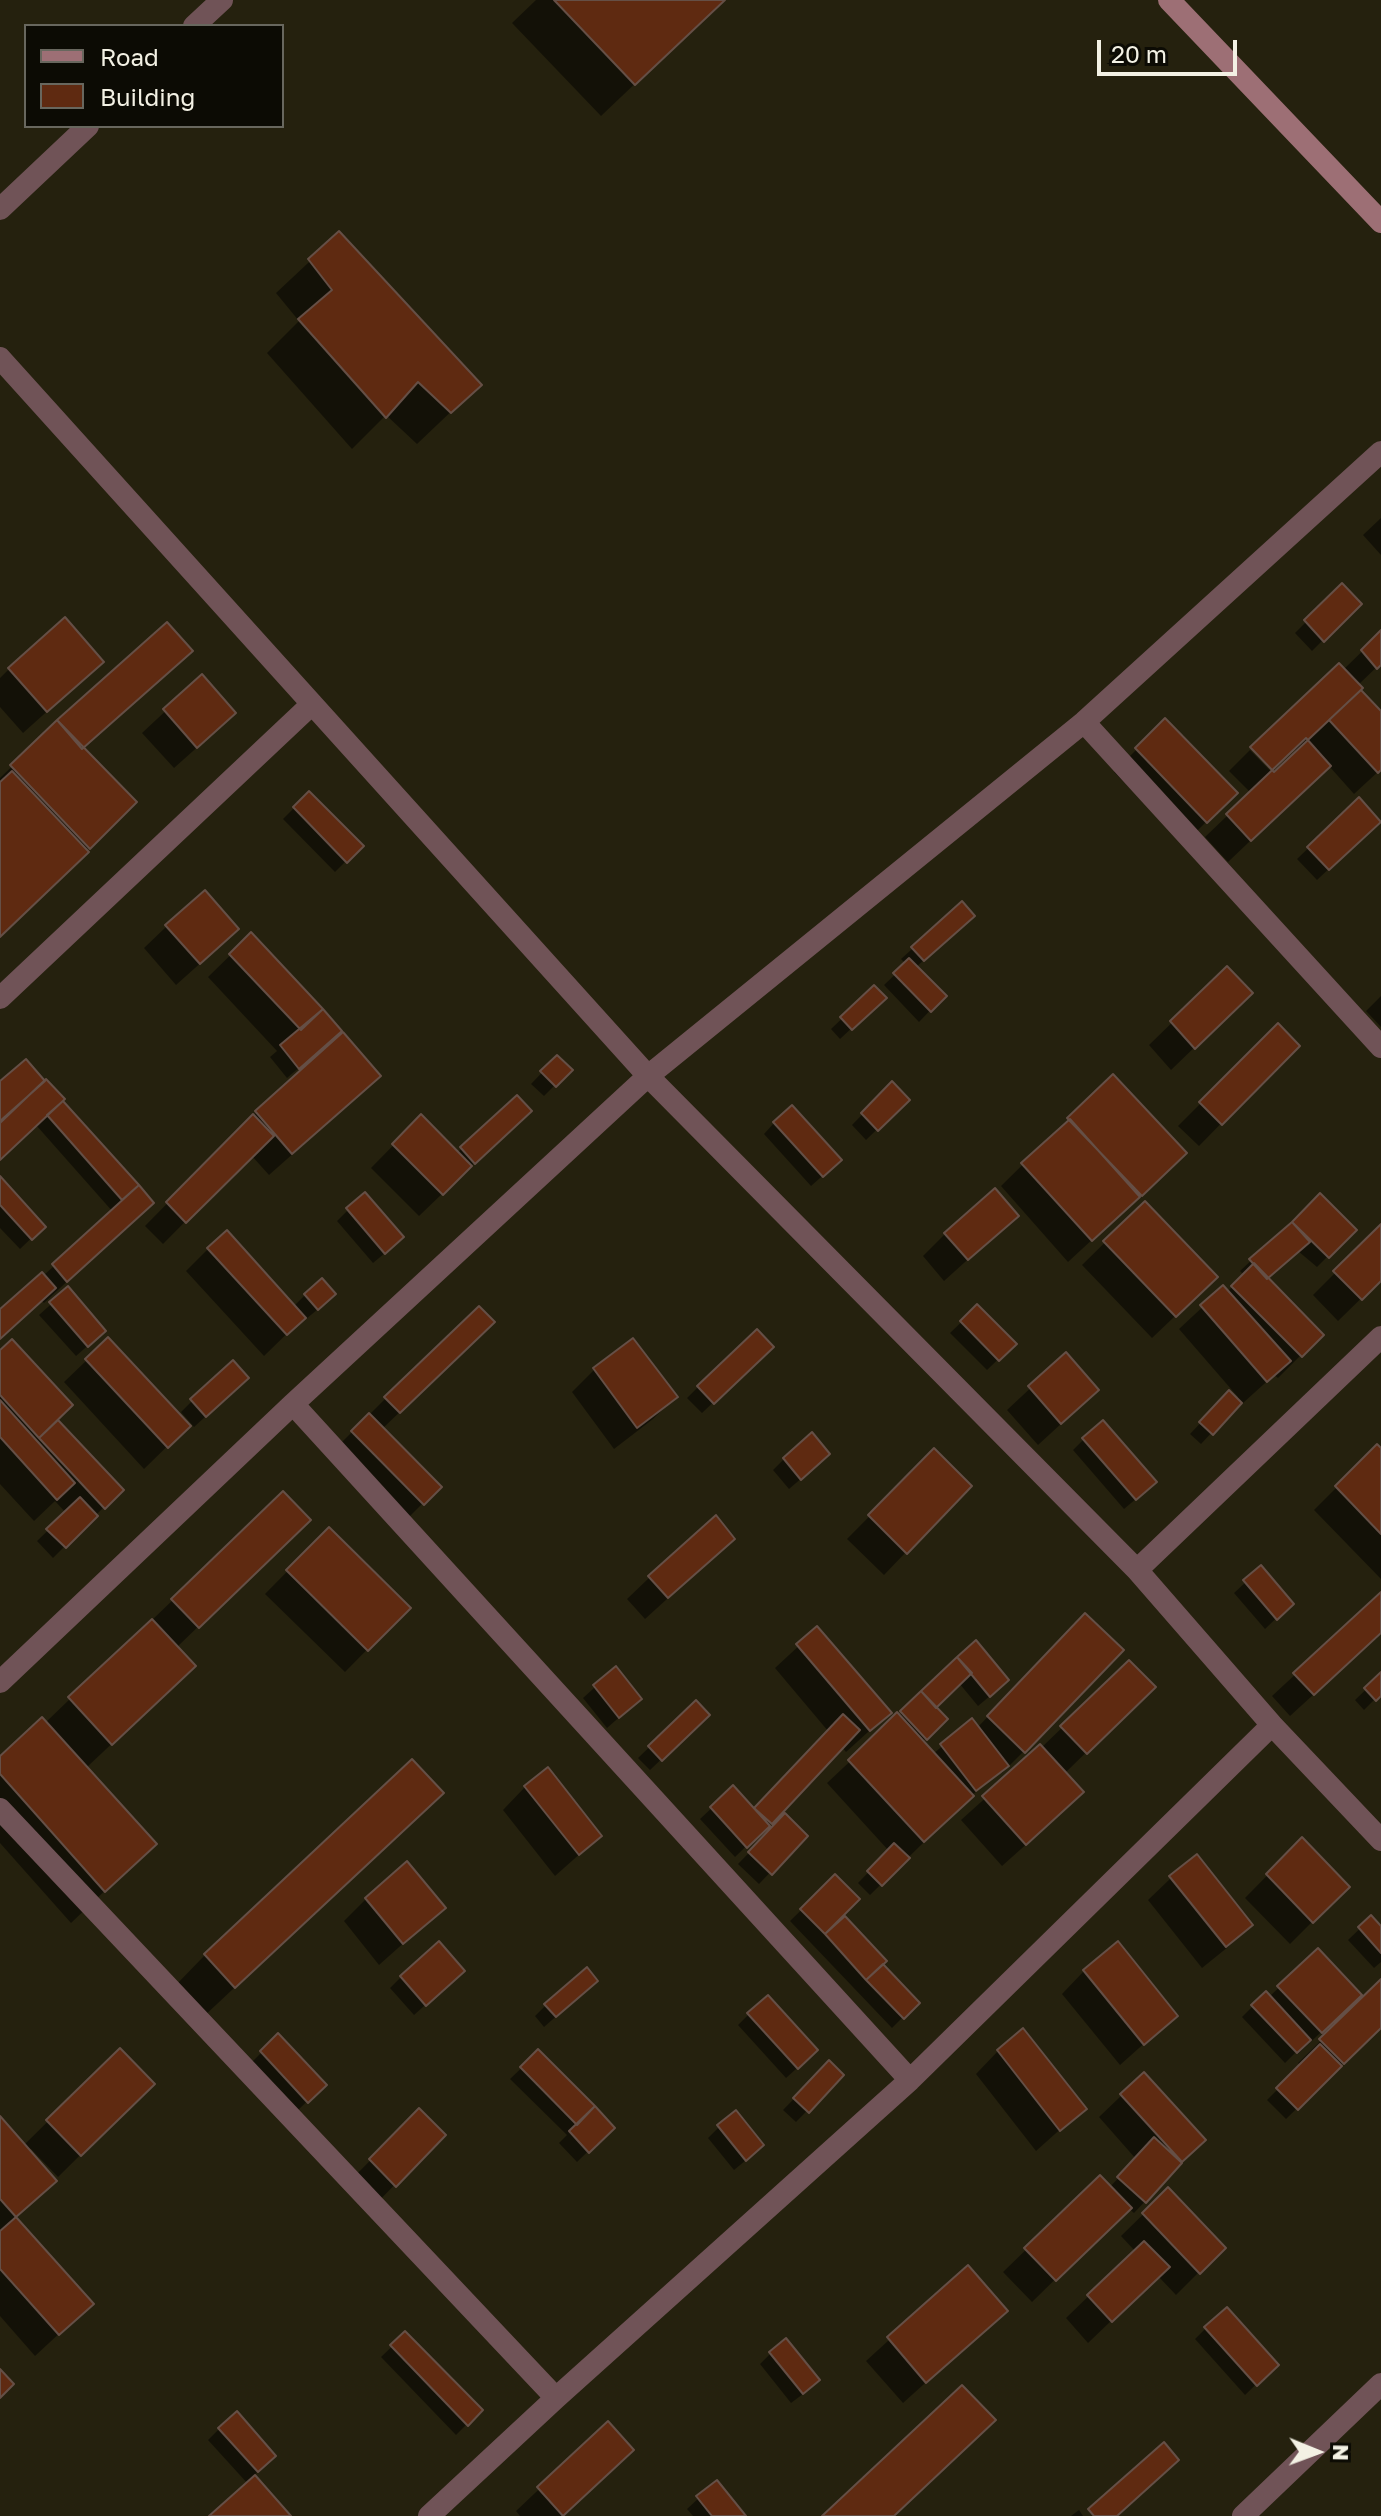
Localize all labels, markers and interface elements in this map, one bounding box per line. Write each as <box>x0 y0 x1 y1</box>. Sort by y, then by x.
legend <box>24 24 284 128</box>
scale bar <box>1101 24 1241 74</box>
text: 20 m <box>1111 39 1167 68</box>
text: Road <box>100 42 159 71</box>
text: Building <box>100 82 195 111</box>
north arrow <box>1277 2412 1357 2492</box>
text: N <box>1328 2444 1355 2461</box>

